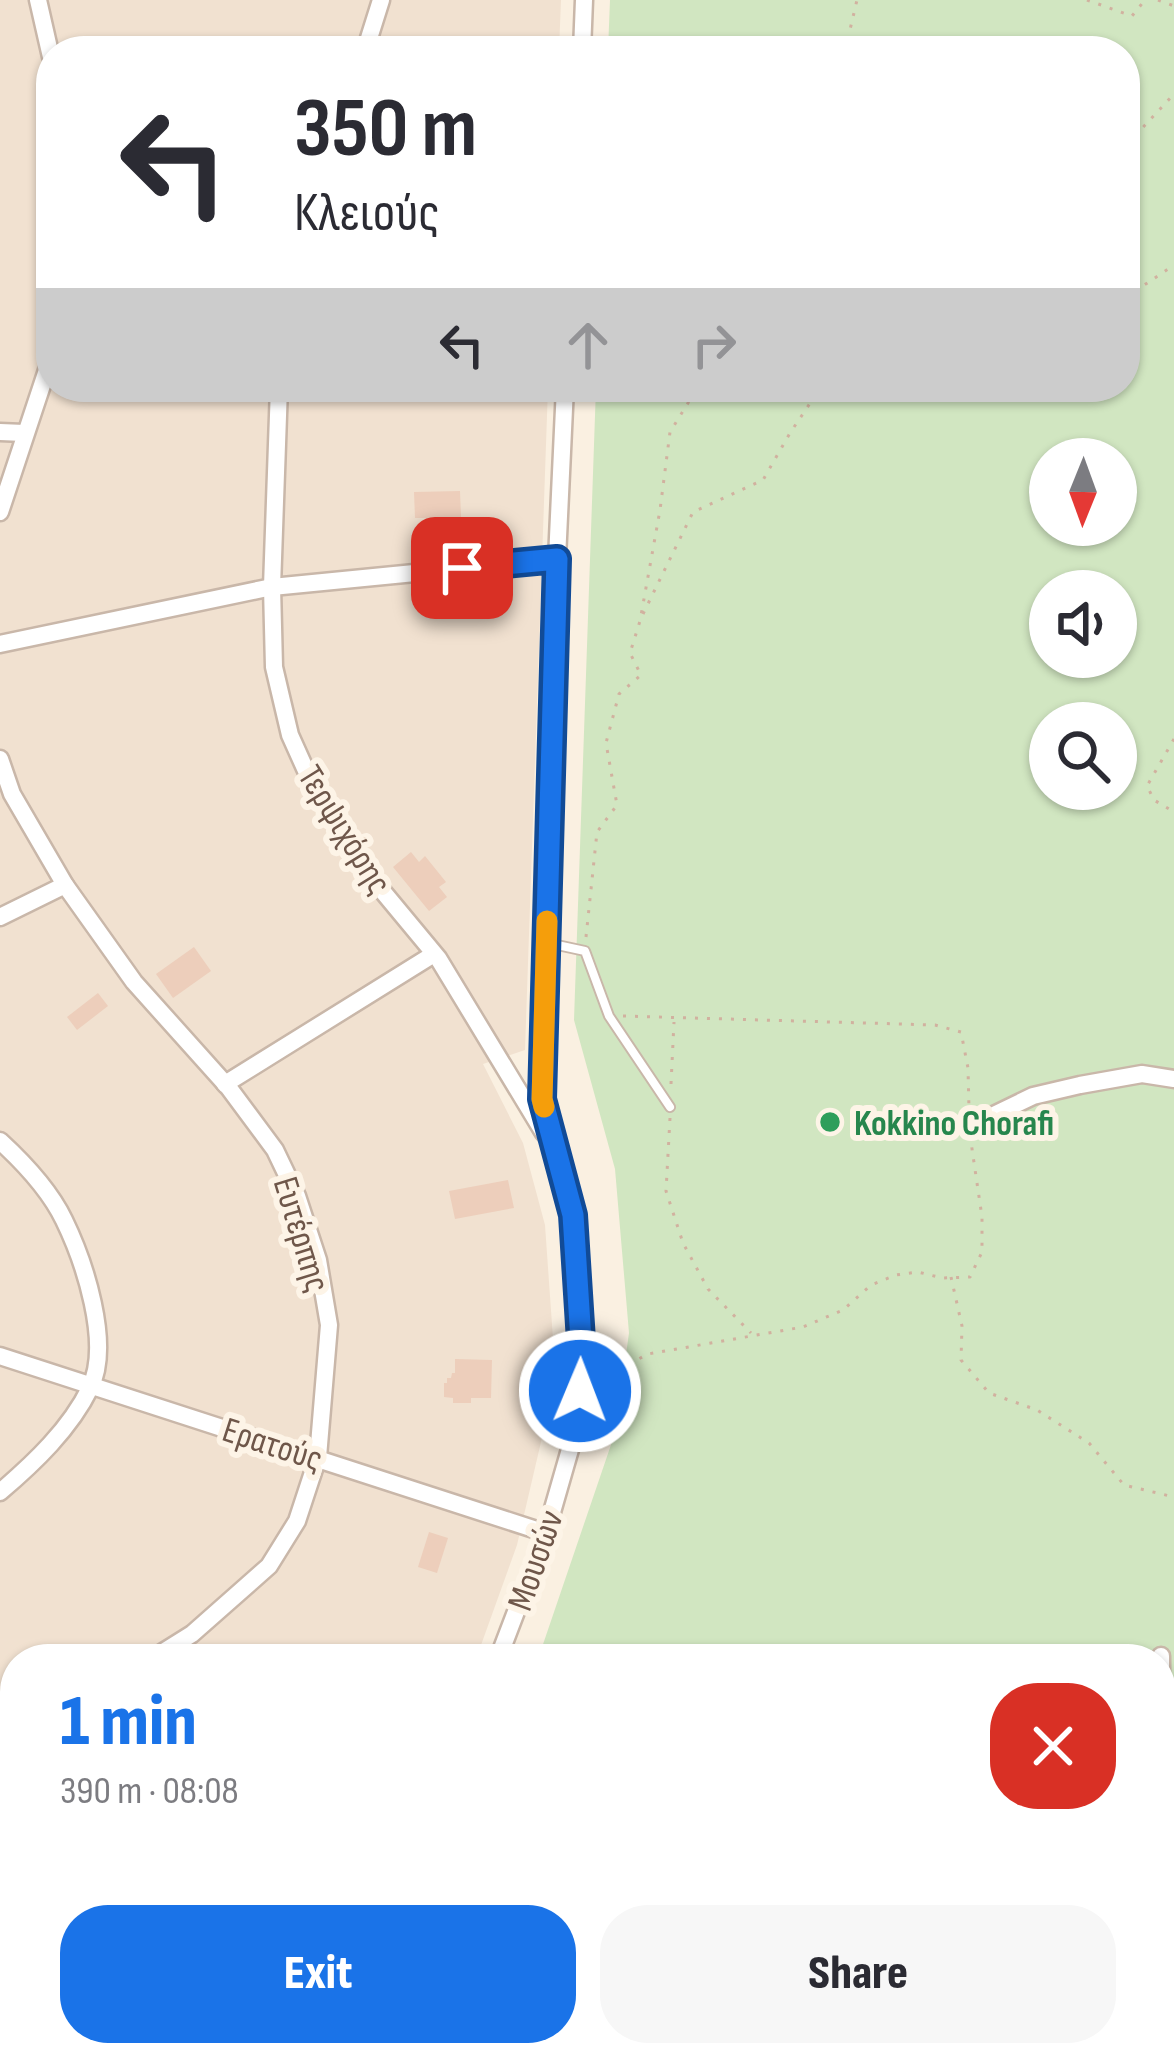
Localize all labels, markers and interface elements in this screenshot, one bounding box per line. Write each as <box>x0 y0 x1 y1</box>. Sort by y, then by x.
text: 350 m <box>294 79 477 180</box>
icon: left <box>96 84 252 240</box>
text: Κλειούς <box>294 181 440 246</box>
icon: left <box>429 312 495 378</box>
icon: ahead <box>555 312 621 378</box>
icon: right <box>681 312 747 378</box>
north arrow <box>1029 438 1137 546</box>
map controls <box>1029 438 1137 810</box>
pin <box>411 517 513 619</box>
icon: arrive <box>429 535 495 601</box>
button: sound <box>1029 570 1137 678</box>
button: search <box>1029 702 1137 810</box>
street label: Τερψιχόρης <box>288 758 400 903</box>
place label: Kokkino Chorafi <box>854 1103 1054 1146</box>
marker: Kokkino Chorafi <box>817 1109 843 1135</box>
street label: Ευτέρπης <box>263 1172 338 1298</box>
position arrow <box>517 1328 643 1454</box>
street label: Ερατούς <box>217 1409 328 1482</box>
street label: Μουσών <box>499 1505 573 1616</box>
text: 1 min <box>60 1679 197 1766</box>
button: close <box>990 1683 1116 1809</box>
text: 390 m · 08:08 <box>60 1768 239 1815</box>
button: Exit <box>60 1905 576 2043</box>
button: Share <box>600 1905 1116 2043</box>

